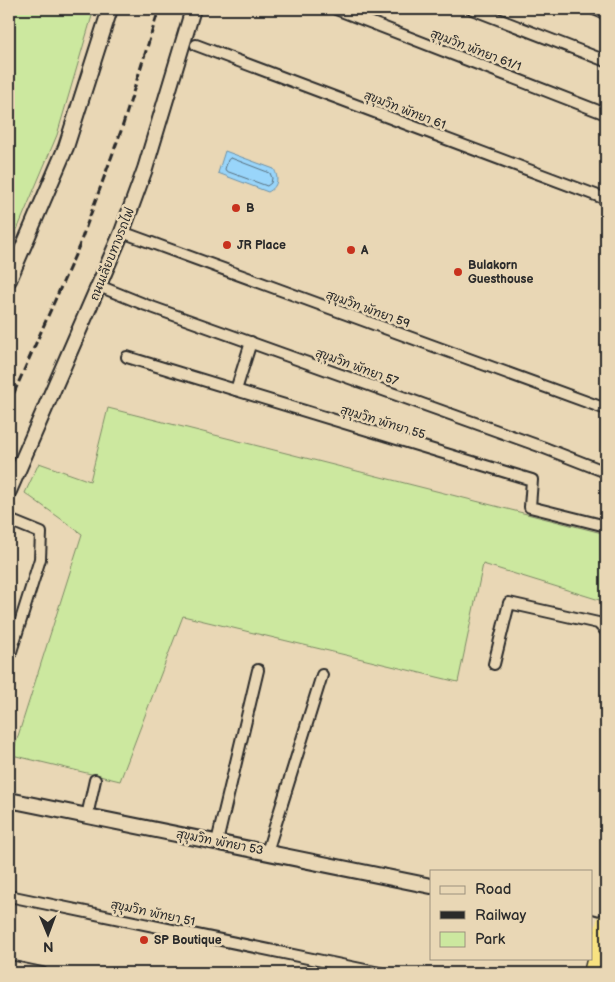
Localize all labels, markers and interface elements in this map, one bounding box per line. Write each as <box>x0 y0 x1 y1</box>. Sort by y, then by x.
street label: สุขุมวิท พัทยา 61/1 <box>428 26 523 76</box>
street label: สุขุมวิท พัทยา 61 <box>362 88 448 134</box>
place label: B <box>246 201 255 216</box>
marker: B <box>230 202 242 214</box>
street label: ถนนเลียบทางรถไฟ <box>86 205 138 303</box>
place label: JR Place <box>237 238 286 253</box>
marker: JR Place <box>221 239 233 251</box>
place label: A <box>360 243 369 258</box>
marker: A <box>345 244 357 256</box>
place label: Bulakorn Guesthouse <box>468 258 533 287</box>
marker: Bulakorn Guesthouse <box>452 266 464 278</box>
street label: สุขุมวิท พัทยา 59 <box>324 287 412 333</box>
street label: สุขุมวิท พัทยา 57 <box>313 346 400 390</box>
street label: สุขุมวิท พัทยา 55 <box>338 402 427 443</box>
street label: สุขุมวิท พัทยา 53 <box>175 827 265 859</box>
legend <box>430 870 592 960</box>
text: Road <box>475 880 511 899</box>
street label: สุขุมวิท พัทยา 51 <box>109 897 196 931</box>
text: Railway <box>475 906 526 925</box>
north arrow <box>22 910 72 960</box>
text: Park <box>475 930 506 949</box>
place label: SP Boutique <box>154 933 222 948</box>
marker: SP Boutique <box>138 934 150 946</box>
text: N <box>43 938 54 955</box>

